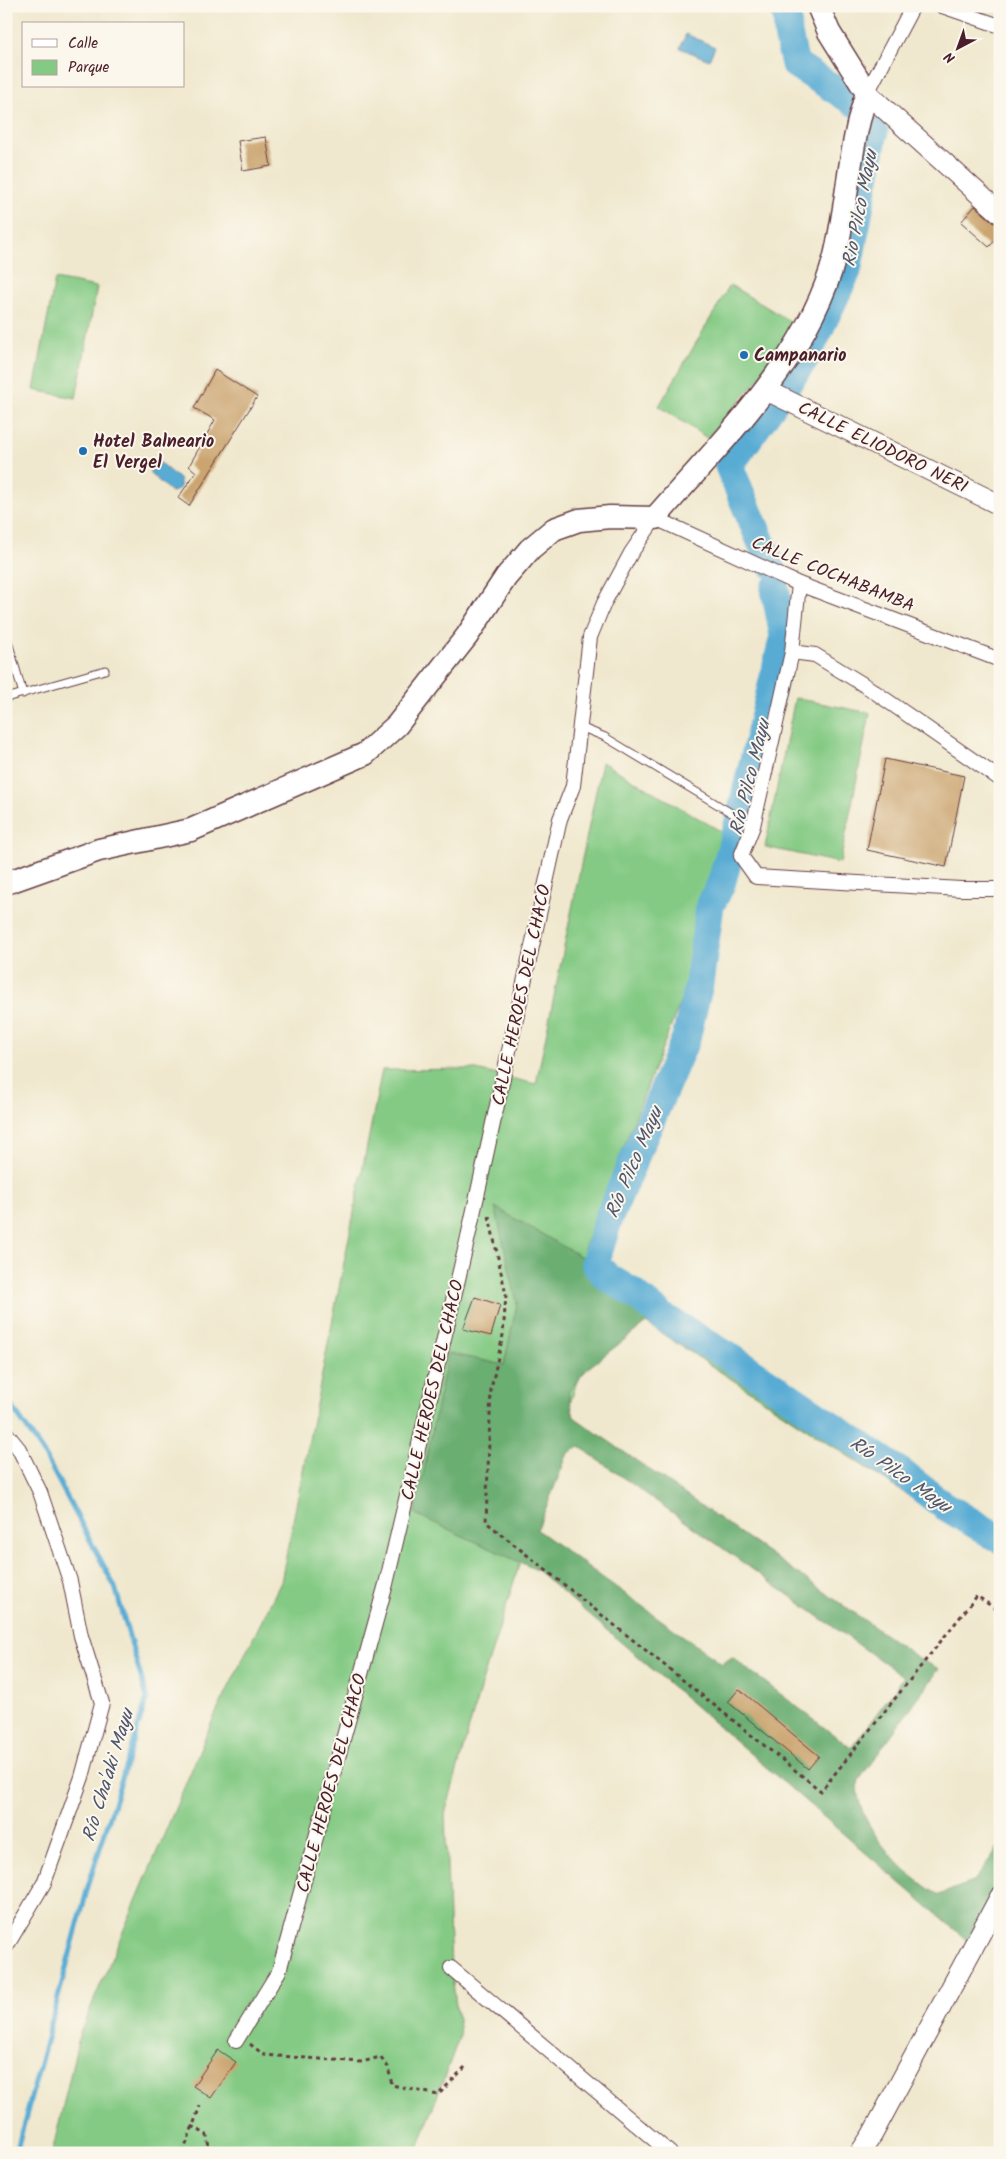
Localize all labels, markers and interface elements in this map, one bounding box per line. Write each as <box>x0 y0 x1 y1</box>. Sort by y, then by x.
legend <box>22 22 185 88</box>
north arrow <box>934 22 984 72</box>
text: Calle <box>68 32 98 56</box>
text: N <box>939 46 961 68</box>
text: Parque <box>68 56 109 80</box>
water label: Rio Pilco Mayu <box>835 146 887 269</box>
place label: Campanario <box>754 342 846 371</box>
marker: Campanario <box>738 349 750 361</box>
street label: CALLE ELIODORO NERI <box>792 394 972 502</box>
place label: Hotel Balneario El Vergel <box>93 428 214 478</box>
marker: Hotel Balneario El Vergel <box>77 445 89 457</box>
street label: CALLE COCHABAMBA <box>746 529 918 621</box>
water label: Río Pilco Mayu <box>722 715 780 838</box>
street label: CALLE HEROES DEL CHACO <box>485 882 560 1109</box>
water label: Río Pilco Mayu <box>598 1101 672 1223</box>
street label: CALLE HEROES DEL CHACO <box>394 1277 473 1503</box>
water label: Río Pilco Mayu <box>843 1430 958 1523</box>
street label: CALLE HEROES DEL CHACO <box>289 1671 376 1896</box>
water label: Río Cha'aki Mayu <box>75 1704 144 1845</box>

